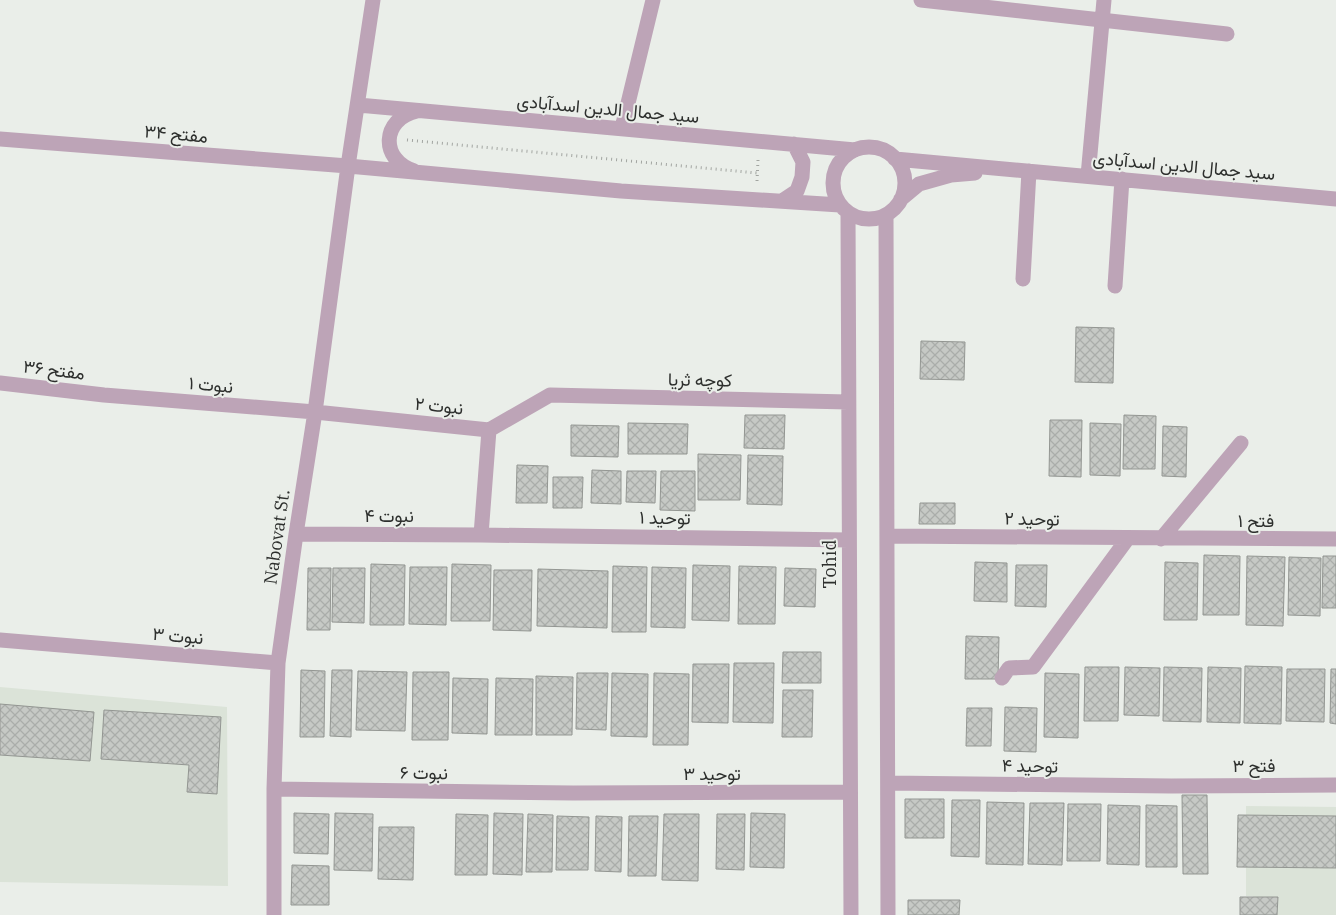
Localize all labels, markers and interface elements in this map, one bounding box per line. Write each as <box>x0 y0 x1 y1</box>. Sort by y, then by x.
street label: سید جمال الدین اسدآبادی <box>516 89 700 128</box>
street label: مفتح ۳۴ <box>143 119 209 149</box>
street label: سید جمال الدین اسدآبادی <box>1092 146 1276 185</box>
street label: مفتح ۳۶ <box>22 354 86 386</box>
street label: کوچه ثریا <box>668 367 732 393</box>
street label: نبوت ۱ <box>188 371 234 398</box>
street label: نبوت ۲ <box>414 392 464 419</box>
street label: Nabovat St. <box>258 488 295 586</box>
street label: نبوت ۴ <box>364 504 414 527</box>
street label: توحید ۱ <box>639 506 691 529</box>
street label: توحید ۲ <box>1004 507 1060 530</box>
street label: فتح ۱ <box>1238 509 1274 533</box>
street label: Tohid <box>818 539 841 588</box>
street label: نبوت ۳ <box>152 622 205 649</box>
street label: توحید ۴ <box>1002 754 1058 777</box>
street label: فتح ۳ <box>1232 754 1276 778</box>
street label: نبوت ۶ <box>400 761 448 784</box>
street label: توحید ۳ <box>683 762 741 785</box>

